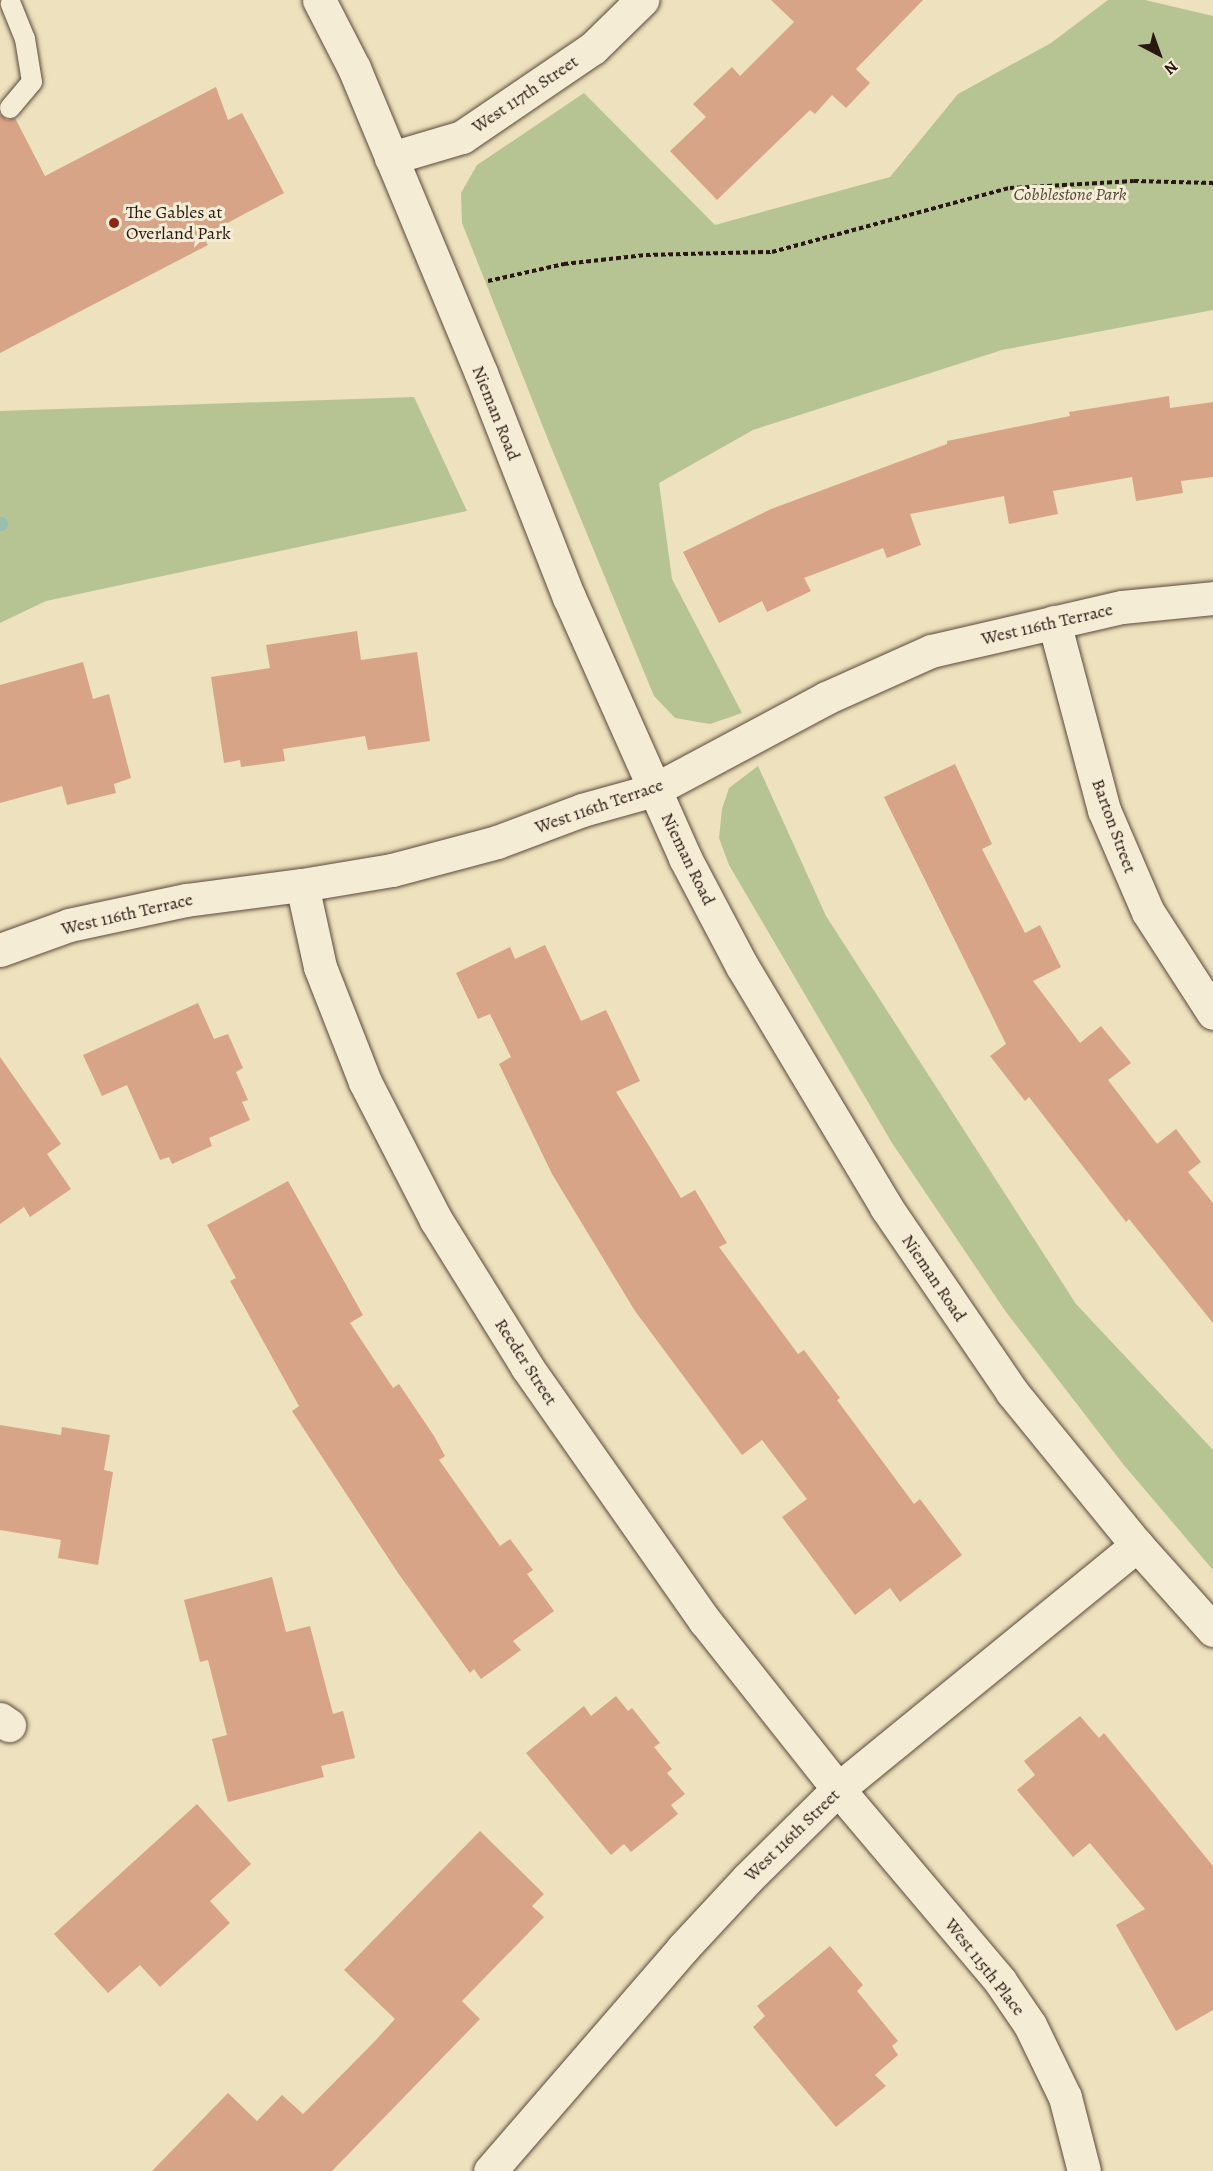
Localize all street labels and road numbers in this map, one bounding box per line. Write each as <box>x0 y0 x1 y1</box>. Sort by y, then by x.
street label: West 117th Street <box>468 51 582 137</box>
street label: Nieman Road <box>467 363 525 463</box>
street label: West 116th Terrace <box>979 598 1115 650</box>
street label: West 116th Terrace <box>532 774 666 838</box>
street label: Barton Street <box>1087 776 1141 876</box>
street label: Nieman Road <box>656 809 720 909</box>
street label: West 116th Terrace <box>59 888 195 940</box>
street label: Nieman Road <box>897 1230 971 1326</box>
street label: Reeder Street <box>490 1315 562 1409</box>
street label: West 116th Street <box>740 1784 844 1886</box>
street label: West 115th Place <box>940 1914 1030 2020</box>

